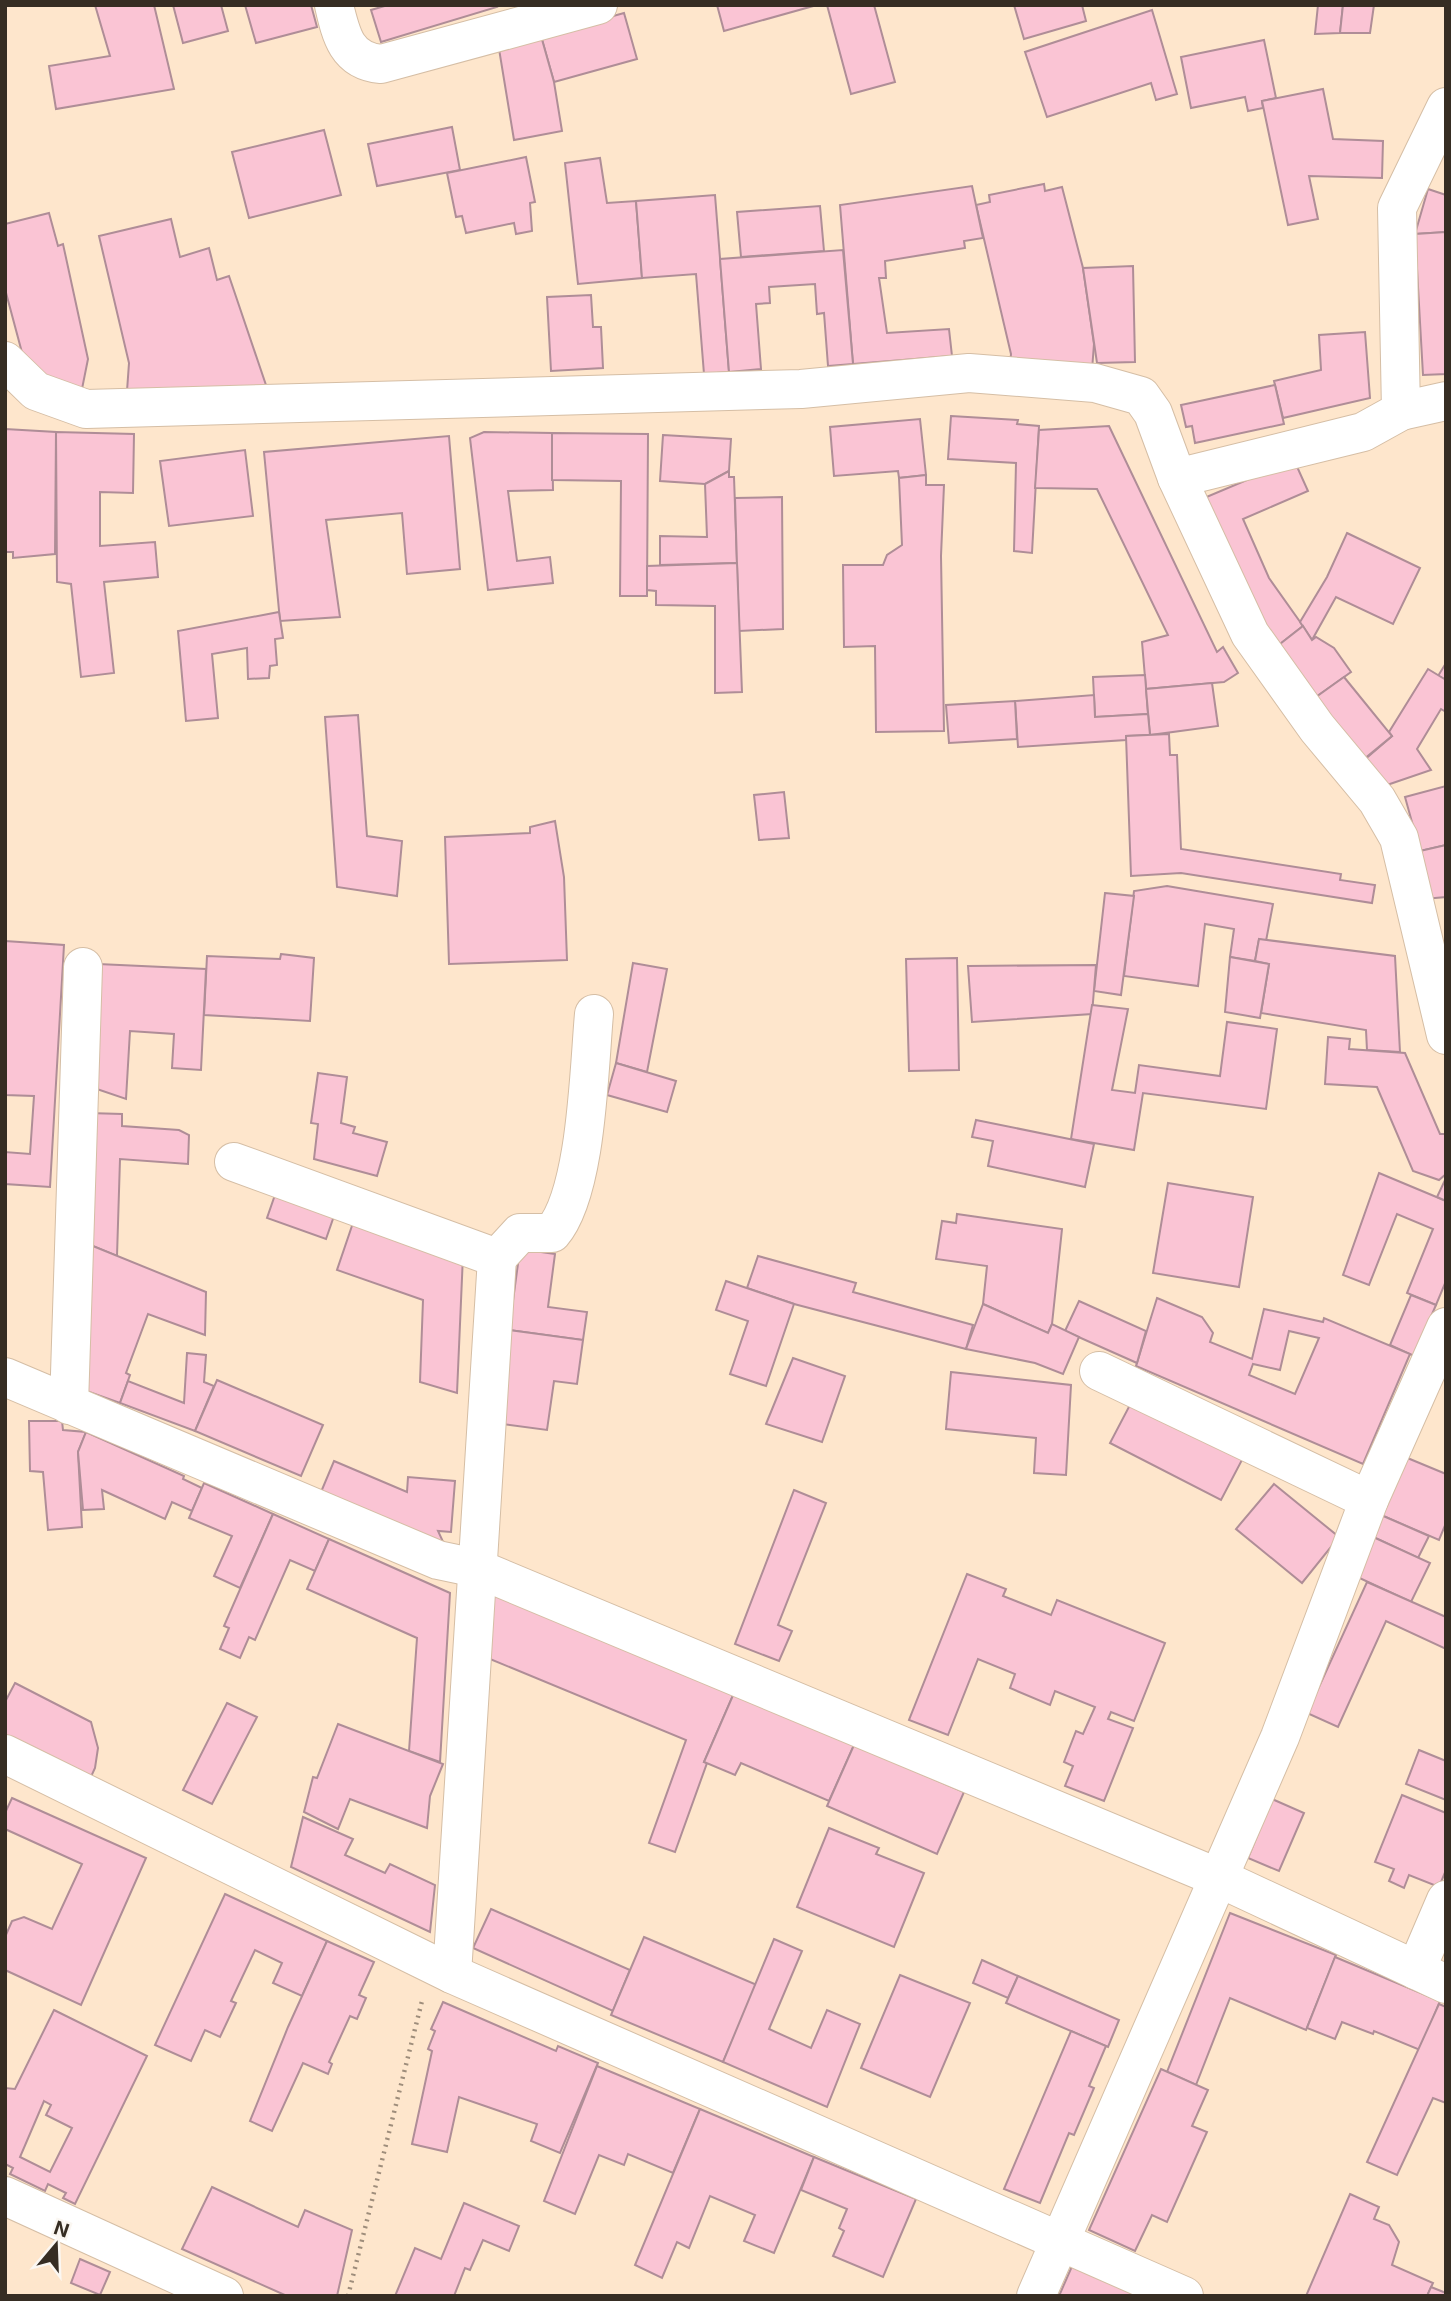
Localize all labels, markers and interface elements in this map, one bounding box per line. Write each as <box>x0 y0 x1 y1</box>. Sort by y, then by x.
north arrow <box>21 2210 91 2280</box>
text: N <box>51 2216 72 2243</box>

